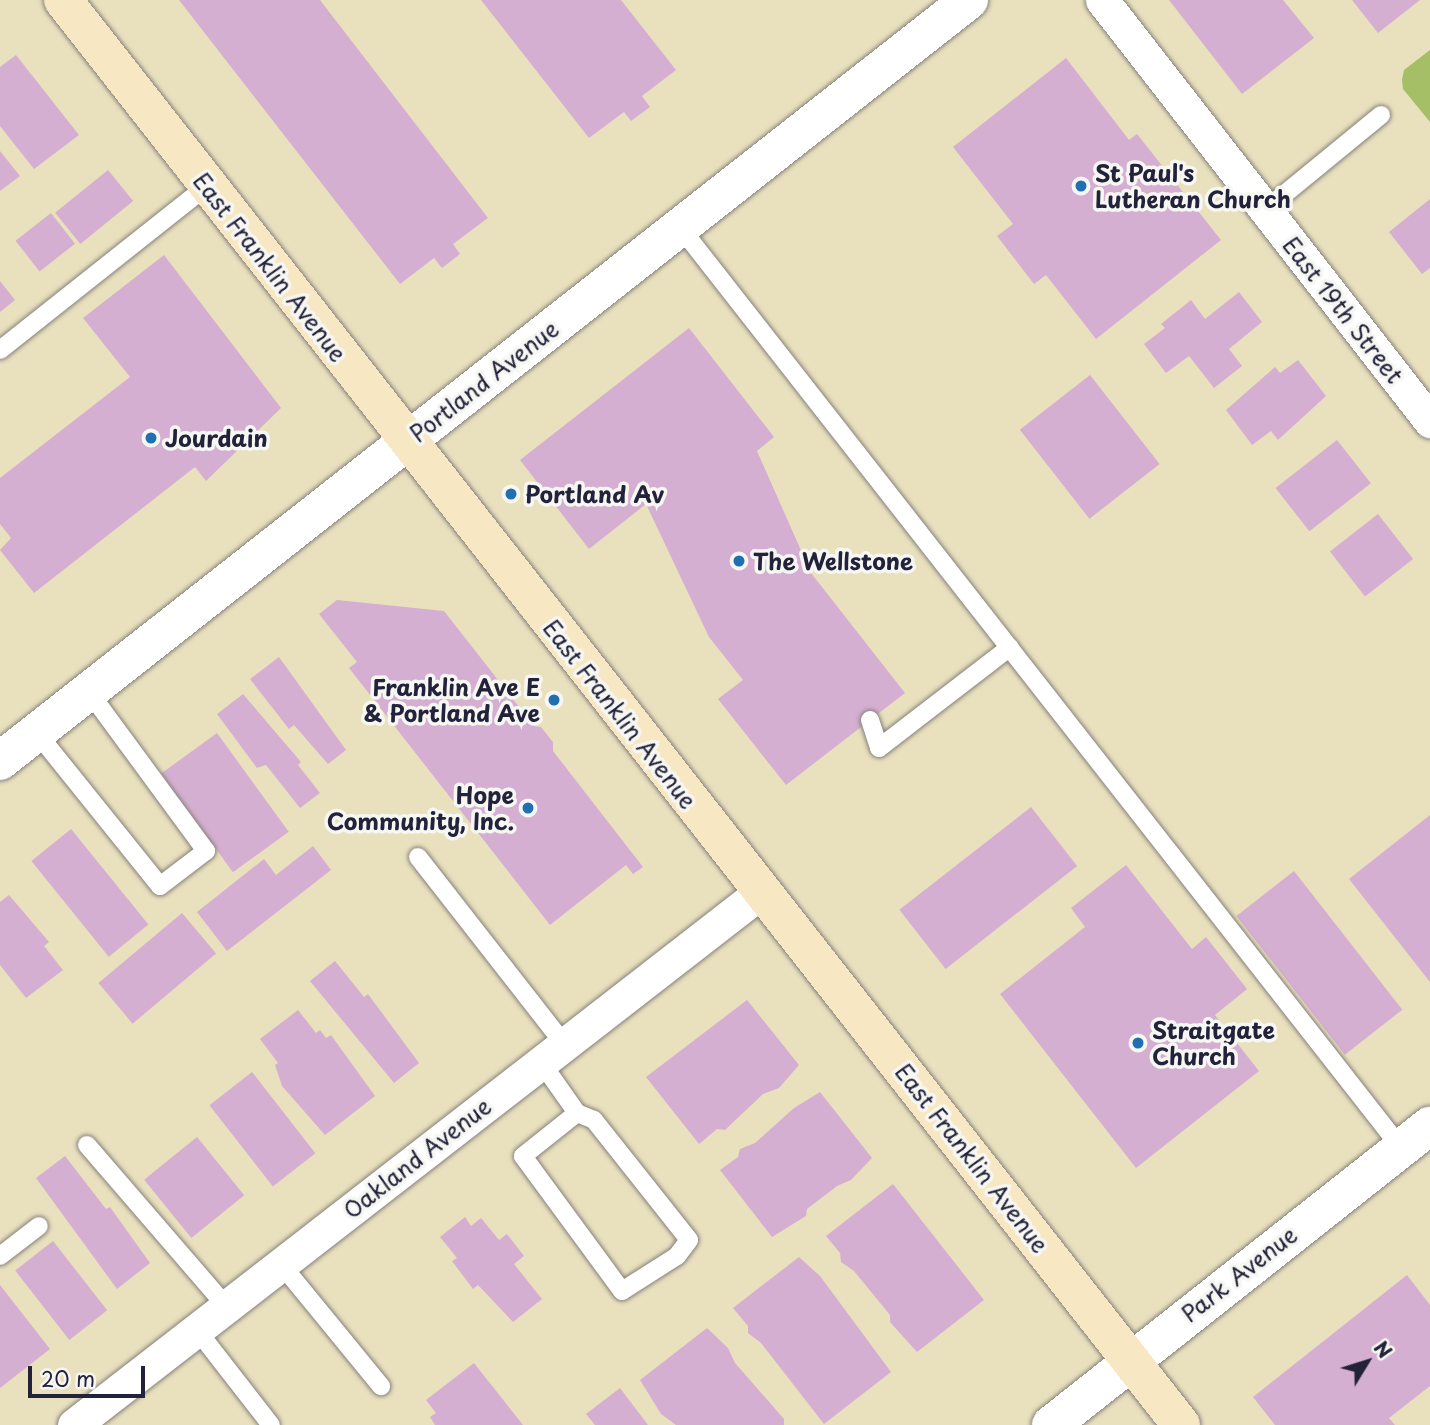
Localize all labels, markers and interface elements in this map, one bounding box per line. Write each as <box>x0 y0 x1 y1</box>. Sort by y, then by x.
place label: St Paul's Lutheran Church <box>1095 159 1291 213</box>
street label: East Franklin Avenue <box>187 167 353 367</box>
marker: St Paul's Lutheran Church <box>1073 178 1089 194</box>
street label: East 19th Street <box>1277 232 1409 388</box>
street label: Portland Avenue <box>405 315 563 447</box>
place label: Jourdain <box>165 424 268 452</box>
marker: Jourdain <box>143 430 159 446</box>
place label: Portland Av <box>525 480 665 508</box>
marker: Portland Av <box>503 486 519 502</box>
place label: The Wellstone <box>753 547 914 575</box>
marker: The Wellstone <box>731 553 747 569</box>
street label: East Franklin Avenue <box>537 614 703 814</box>
place label: Franklin Ave E & Portland Ave <box>361 673 540 727</box>
marker: Franklin Ave E & Portland Ave <box>546 692 562 708</box>
place label: Hope Community, Inc. <box>327 781 514 835</box>
marker: Hope Community, Inc. <box>520 800 536 816</box>
place label: Straitgate Church <box>1152 1016 1275 1070</box>
marker: Straitgate Church <box>1130 1035 1146 1051</box>
street label: East Franklin Avenue <box>889 1058 1055 1258</box>
street label: Oakland Avenue <box>338 1092 496 1224</box>
street label: Park Avenue <box>1176 1221 1302 1327</box>
north arrow <box>1332 1327 1402 1397</box>
text: N <box>1368 1335 1399 1364</box>
scale bar <box>32 1352 149 1396</box>
text: 20 m <box>41 1362 95 1394</box>

